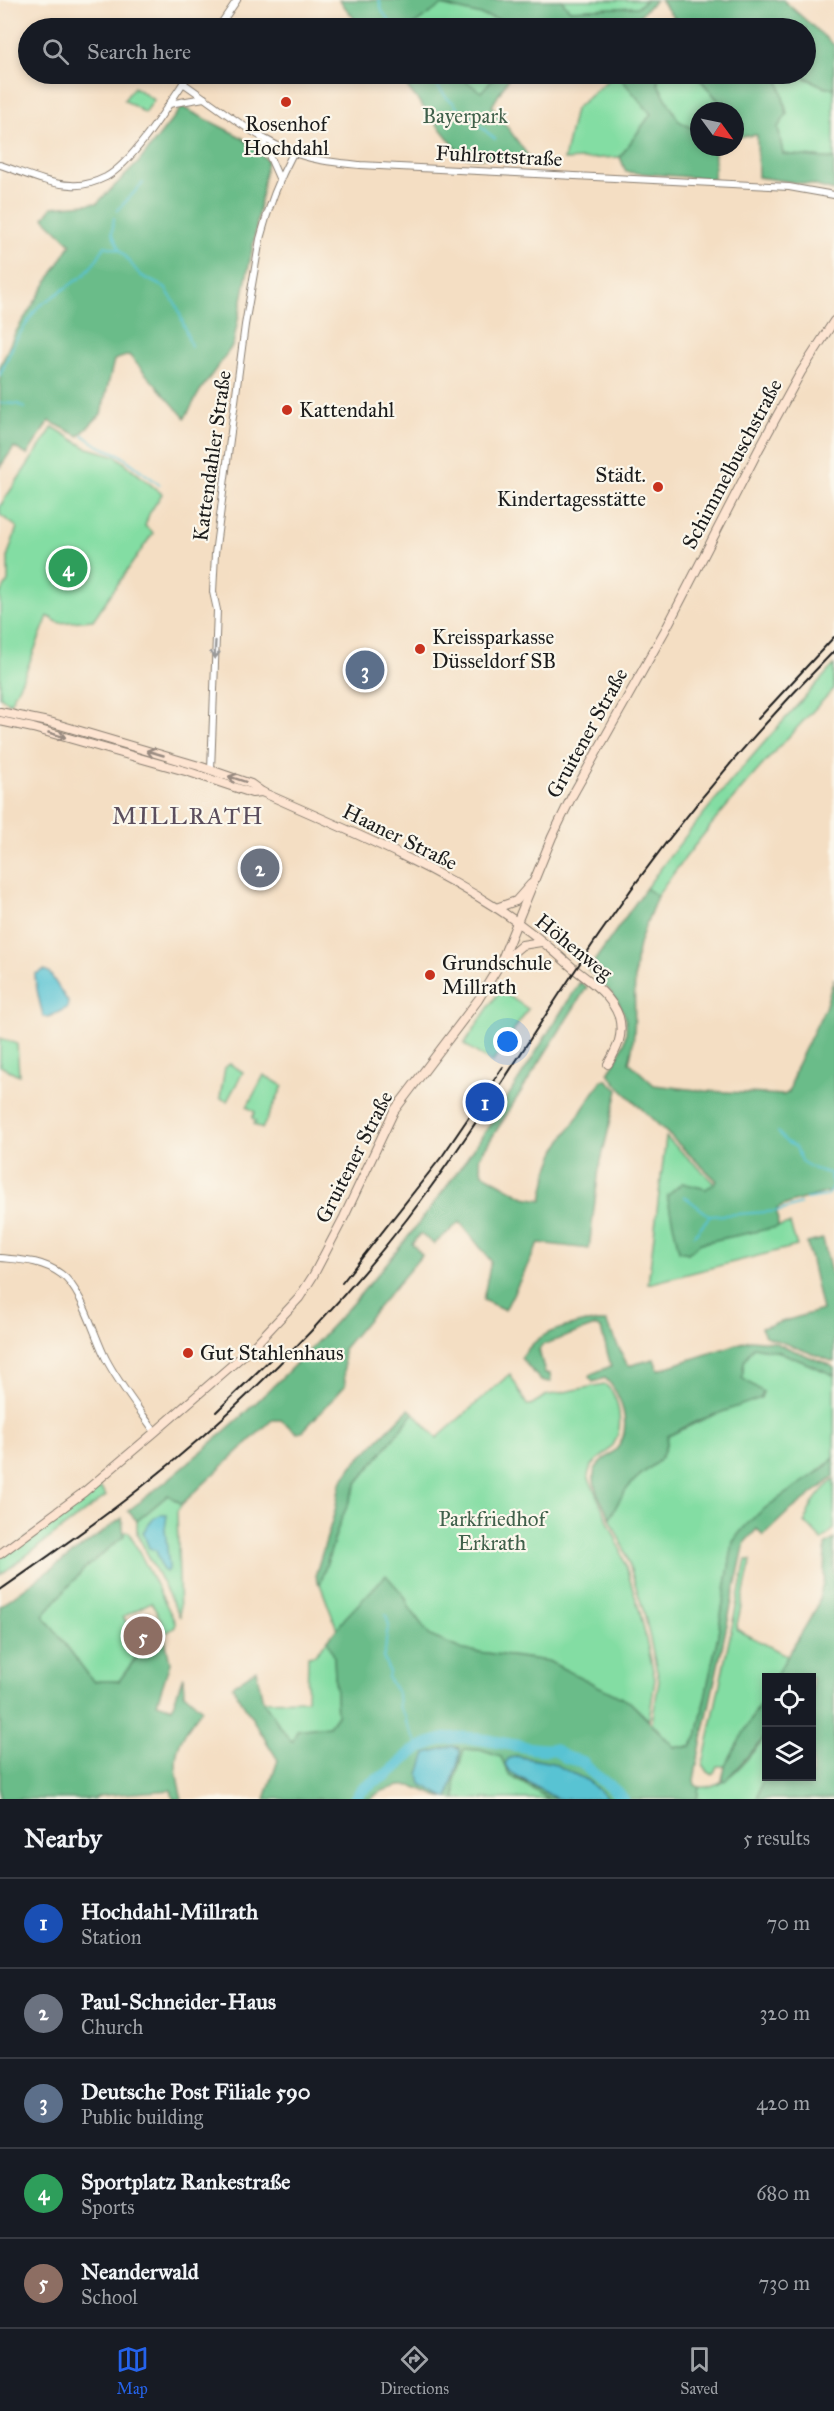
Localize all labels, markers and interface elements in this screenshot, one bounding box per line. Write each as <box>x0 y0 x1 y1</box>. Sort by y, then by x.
search box <box>18 18 816 84</box>
icon: search <box>39 35 72 68</box>
text: Search here <box>87 38 191 65</box>
marker: Rosenhof Hochdahl <box>279 95 293 109</box>
north arrow <box>690 102 744 156</box>
park label: Bayerpark <box>422 103 508 129</box>
place label: Rosenhof Hochdahl <box>243 111 330 161</box>
street label: Fuhlrottstraße <box>435 140 563 172</box>
street label: Kattendahler Straße <box>187 369 237 543</box>
street label: Schimmelbuschstraße <box>676 374 788 554</box>
place label: Kattendahl <box>299 397 395 423</box>
marker: Kattendahl <box>280 403 294 417</box>
place label: Städt. Kindertagesstätte <box>497 462 646 512</box>
marker: Städt. Kindertagesstätte <box>651 480 665 494</box>
pin: 4 <box>48 546 88 590</box>
place label: Kreissparkasse Düsseldorf SB <box>432 624 556 674</box>
one-way arrow <box>209 639 220 659</box>
marker: Kreissparkasse Düsseldorf SB <box>413 642 427 656</box>
pin: 3 <box>346 648 385 692</box>
street label: Gruitener Straße <box>541 663 634 803</box>
one-way arrow <box>47 730 66 741</box>
one-way arrow <box>146 747 165 758</box>
one-way arrow <box>228 773 247 784</box>
street label: Haaner Straße <box>338 798 462 876</box>
district label: MILLRATH <box>112 801 264 831</box>
pin: 2 <box>240 846 280 890</box>
street label: Höhenweg <box>530 908 618 986</box>
place label: Grundschule Millrath <box>442 950 552 1000</box>
marker: Grundschule Millrath <box>423 968 437 982</box>
your location <box>493 1027 522 1056</box>
pin: 1 <box>466 1080 504 1124</box>
street label: Gruitener Straße <box>310 1086 399 1227</box>
place label: Gut Stahlenhaus <box>200 1340 344 1366</box>
marker: Gut Stahlenhaus <box>181 1346 195 1360</box>
park label: Parkfriedhof Erkrath <box>438 1506 549 1556</box>
pin: 5 <box>124 1614 162 1658</box>
map controls <box>762 1673 816 1781</box>
button: locate <box>762 1673 816 1727</box>
button: layers <box>762 1727 816 1781</box>
text: Nearby <box>24 1822 102 1854</box>
text: 5 results <box>743 1826 810 1850</box>
text: Hochdahl-Millrath <box>81 1898 258 1925</box>
text: 1 <box>40 1911 47 1935</box>
text: 70 m <box>767 1911 810 1935</box>
text: Station <box>81 1925 142 1949</box>
text: Paul-Schneider-Haus <box>81 1988 276 2015</box>
text: 2 <box>39 2001 48 2025</box>
text: 320 m <box>759 2001 810 2025</box>
text: Church <box>81 2015 143 2039</box>
text: Deutsche Post Filiale 590 <box>81 2078 311 2105</box>
text: 3 <box>40 2091 48 2115</box>
text: 420 m <box>756 2091 810 2115</box>
text: Public building <box>81 2105 203 2129</box>
text: Sportplatz Rankestraße <box>81 2168 291 2195</box>
text: 4 <box>38 2181 49 2205</box>
text: 680 m <box>756 2181 810 2205</box>
text: Sports <box>81 2195 135 2219</box>
text: Neanderwald <box>81 2258 199 2285</box>
text: 5 <box>39 2271 48 2295</box>
text: 730 m <box>759 2271 810 2295</box>
text: School <box>81 2285 138 2309</box>
tab: Map <box>116 2343 149 2398</box>
tab: Directions <box>380 2343 449 2398</box>
tab: Saved <box>680 2343 718 2398</box>

